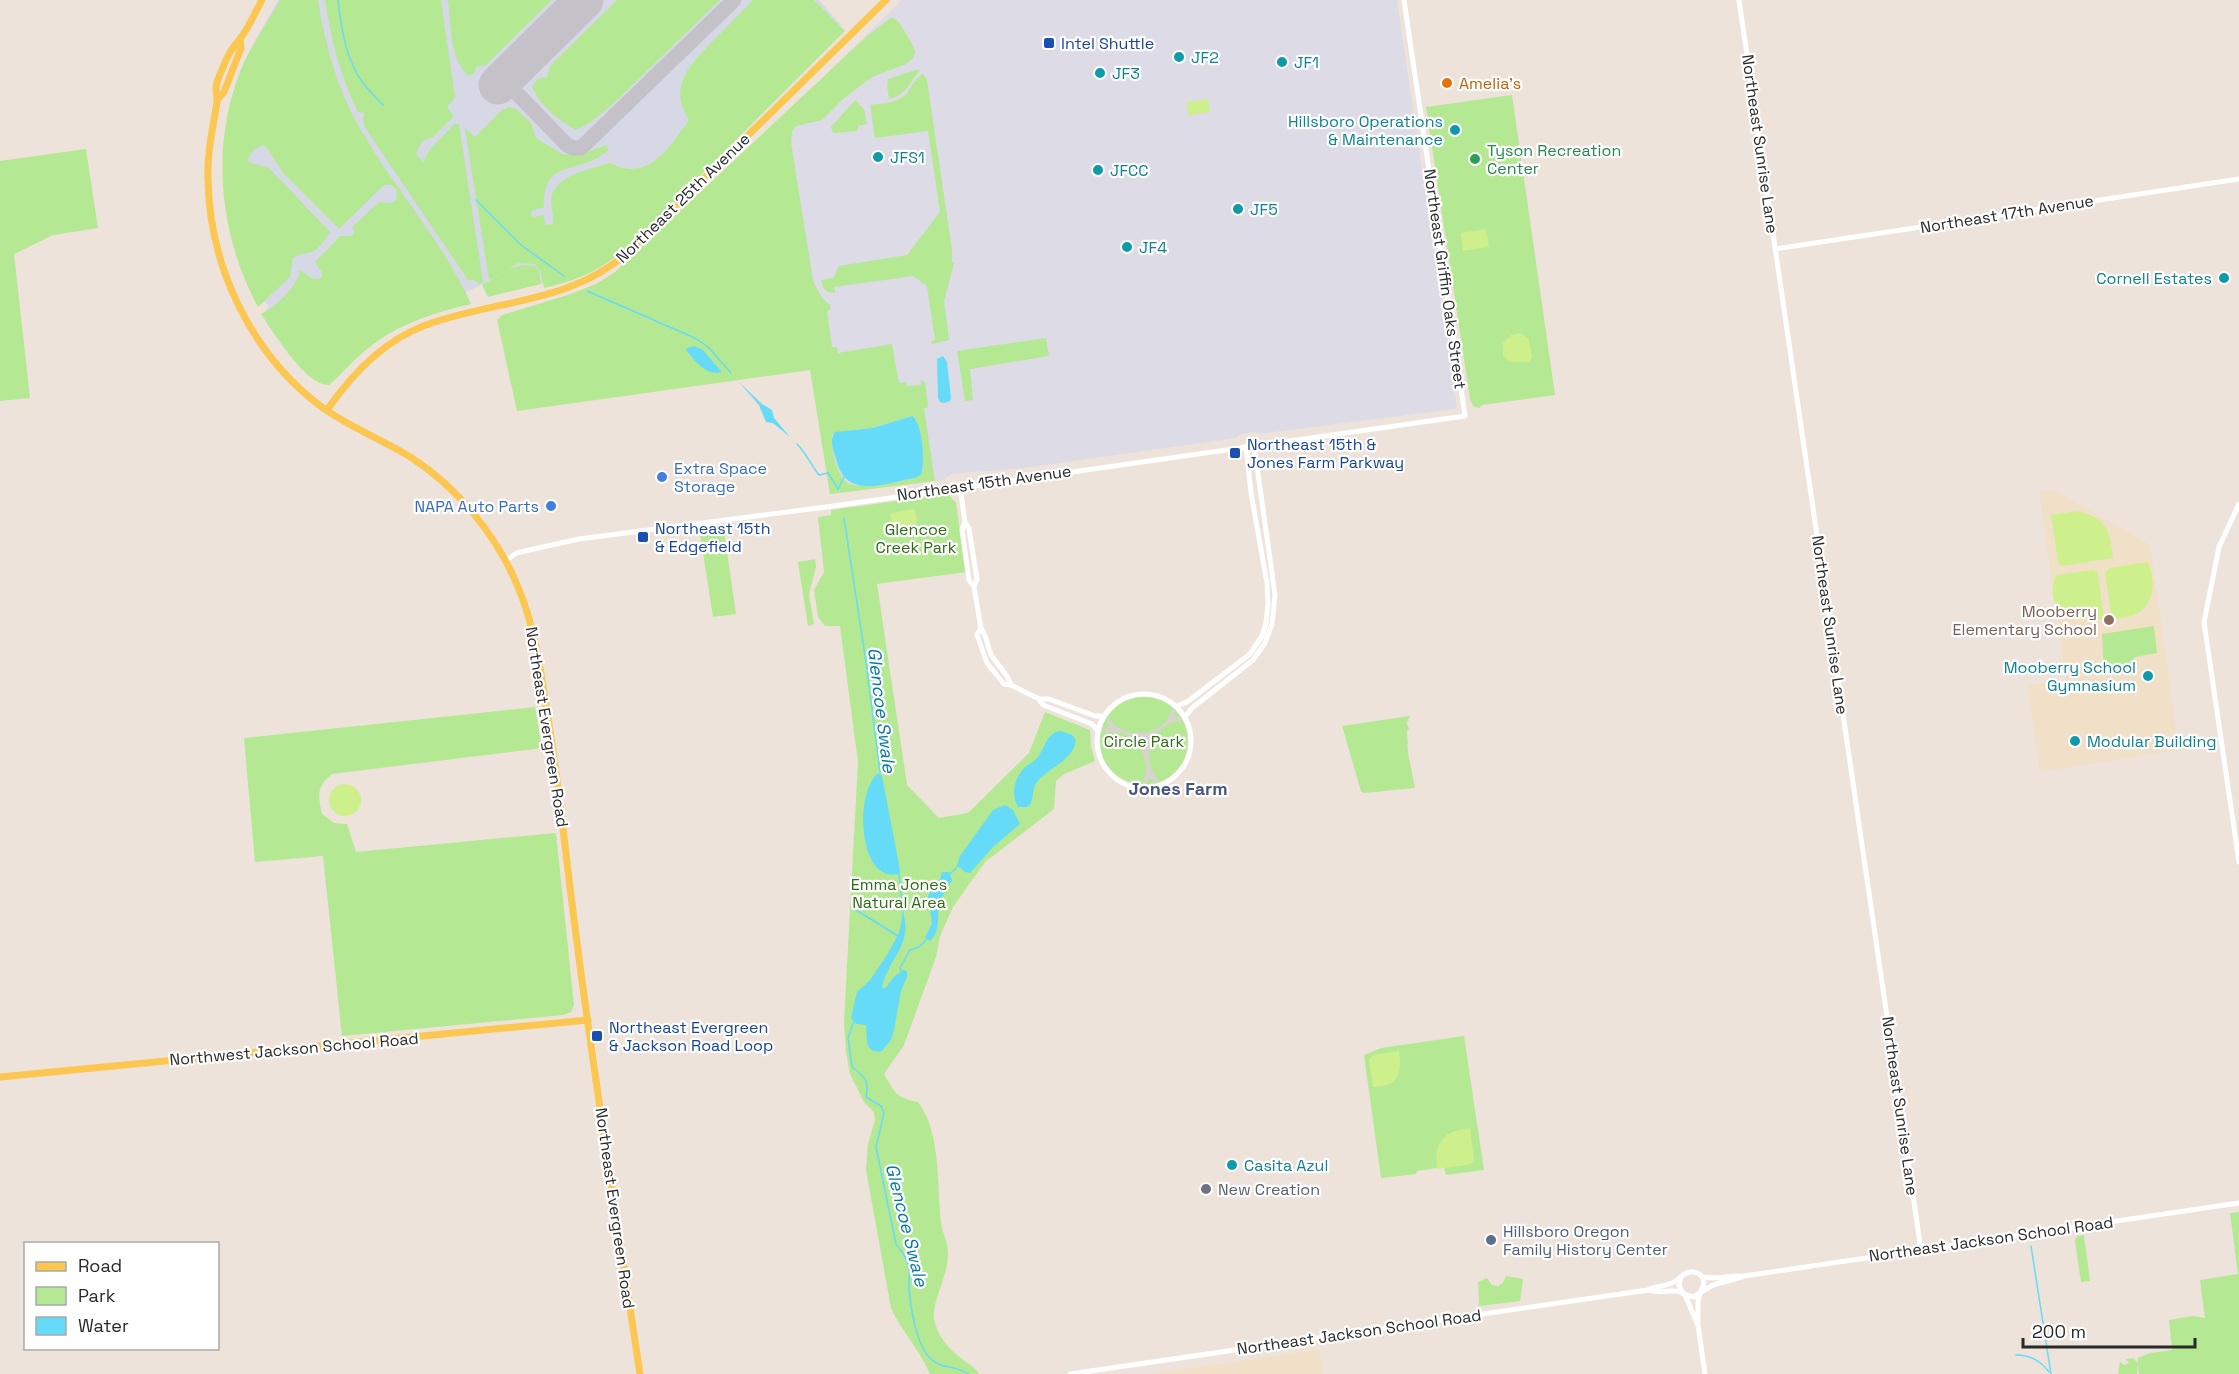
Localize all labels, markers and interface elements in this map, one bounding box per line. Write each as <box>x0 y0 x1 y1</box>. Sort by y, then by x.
place label: Intel Shuttle <box>1061 33 1154 54</box>
marker: Intel Shuttle <box>1042 36 1056 50</box>
place label: JF2 <box>1191 47 1219 68</box>
marker: JF2 <box>1172 50 1186 64</box>
place label: JF1 <box>1294 52 1319 73</box>
street label: Northeast Sunrise Lane <box>1737 53 1783 235</box>
marker: JF1 <box>1275 55 1289 69</box>
place label: JF3 <box>1112 63 1140 84</box>
marker: JF3 <box>1093 66 1107 80</box>
place label: Amelia's <box>1459 73 1521 94</box>
marker: Amelia's <box>1440 76 1454 90</box>
place label: Hillsboro Operations & Maintenance <box>1288 111 1443 150</box>
marker: Hillsboro Operations & Maintenance <box>1448 123 1462 137</box>
street label: Northeast 25th Avenue <box>611 128 755 268</box>
place label: Tyson Recreation Center <box>1487 140 1621 179</box>
place label: JFS1 <box>890 147 925 168</box>
marker: JFS1 <box>871 150 885 164</box>
marker: Tyson Recreation Center <box>1468 152 1482 166</box>
place label: JFCC <box>1110 160 1149 181</box>
marker: JFCC <box>1091 163 1105 177</box>
street label: Northeast Griffin Oaks Street <box>1419 168 1471 390</box>
street label: Northeast 17th Avenue <box>1919 190 2095 238</box>
place label: JF5 <box>1250 199 1278 220</box>
marker: JF5 <box>1231 202 1245 216</box>
place label: JF4 <box>1139 237 1167 258</box>
marker: JF4 <box>1120 240 1134 254</box>
place label: Cornell Estates <box>2096 268 2212 289</box>
marker: Cornell Estates <box>2217 271 2231 285</box>
place label: Northeast 15th & Jones Farm Parkway <box>1247 434 1404 473</box>
marker: Northeast 15th & Jones Farm Parkway <box>1228 446 1242 460</box>
place label: Extra Space Storage <box>674 458 767 497</box>
street label: Northeast 15th Avenue <box>895 460 1073 506</box>
marker: Extra Space Storage <box>655 470 669 484</box>
place label: NAPA Auto Parts <box>414 496 539 517</box>
marker: NAPA Auto Parts <box>544 499 558 513</box>
place label: Northeast 15th & Edgefield <box>655 518 770 557</box>
park label: Glencoe Creek Park <box>876 519 957 558</box>
marker: Northeast 15th & Edgefield <box>636 530 650 544</box>
street label: Northeast Sunrise Lane <box>1807 534 1853 716</box>
place label: Mooberry Elementary School <box>1952 601 2097 640</box>
marker: Mooberry Elementary School <box>2102 613 2116 627</box>
street label: Northeast Evergreen Road <box>521 625 573 829</box>
water label: Glencoe Swale <box>863 646 901 775</box>
place label: Mooberry School Gymnasium <box>2004 657 2136 696</box>
marker: Mooberry School Gymnasium <box>2141 669 2155 683</box>
park label: Circle Park <box>1104 731 1185 752</box>
place label: Modular Building <box>2087 731 2217 752</box>
marker: Modular Building <box>2068 734 2082 748</box>
district label: Jones Farm <box>1128 777 1228 800</box>
park label: Emma Jones Natural Area <box>851 874 947 913</box>
street label: Northeast Sunrise Lane <box>1877 1015 1923 1197</box>
place label: Northeast Evergreen & Jackson Road Loop <box>609 1017 773 1056</box>
street label: Northwest Jackson School Road <box>169 1028 419 1070</box>
marker: Northeast Evergreen & Jackson Road Loop <box>590 1029 604 1043</box>
street label: Northeast Evergreen Road <box>590 1106 640 1310</box>
place label: Casita Azul <box>1244 1155 1328 1176</box>
marker: Casita Azul <box>1225 1158 1239 1172</box>
water label: Glencoe Swale <box>881 1161 934 1290</box>
place label: New Creation <box>1218 1179 1320 1200</box>
marker: New Creation <box>1199 1182 1213 1196</box>
street label: Northeast Jackson School Road <box>1867 1211 2115 1267</box>
place label: Hillsboro Oregon Family History Center <box>1503 1221 1668 1260</box>
marker: Hillsboro Oregon Family History Center <box>1484 1233 1498 1247</box>
legend <box>24 1242 219 1350</box>
text: Road <box>78 1254 122 1277</box>
text: Park <box>78 1284 116 1307</box>
street label: Northeast Jackson School Road <box>1235 1304 1483 1360</box>
scale bar <box>2023 1311 2196 1349</box>
text: Water <box>78 1314 129 1337</box>
text: 200 m <box>2032 1320 2086 1343</box>

